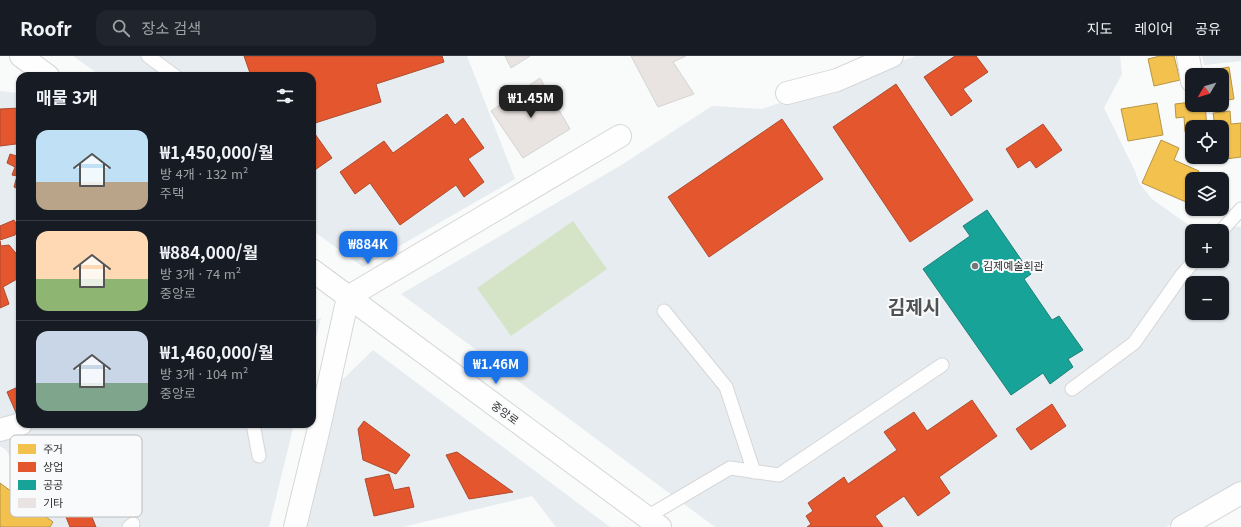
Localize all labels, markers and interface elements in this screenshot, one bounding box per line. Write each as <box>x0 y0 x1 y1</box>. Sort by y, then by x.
search box <box>96 10 376 46</box>
text: Roofr <box>20 14 72 41</box>
icon: search <box>110 17 132 39</box>
text: 장소 검색 <box>142 17 201 38</box>
text: 지도 <box>1087 18 1113 38</box>
text: 레이어 <box>1135 18 1173 38</box>
text: 공유 <box>1195 18 1221 38</box>
north arrow <box>1185 68 1229 112</box>
map controls <box>1185 68 1229 320</box>
text: 매물 3개 <box>36 84 98 109</box>
icon: filters <box>274 85 296 107</box>
pin: ₩1.45M <box>498 85 564 119</box>
text: ₩1.45M <box>508 88 554 107</box>
button: locate <box>1185 120 1229 164</box>
text: ₩1,450,000/월 <box>160 139 274 164</box>
icon: home <box>68 146 116 194</box>
text: 방 4개 · 132 m² <box>160 164 248 183</box>
button: layers <box>1185 172 1229 216</box>
text: 주택 <box>160 183 184 202</box>
button: + <box>1185 224 1229 268</box>
pin: ₩884K <box>340 231 396 265</box>
text: ₩884K <box>348 234 388 253</box>
text: ₩884,000/월 <box>160 239 258 264</box>
icon: home <box>68 247 116 295</box>
place label: 김제예술회관 <box>983 257 1044 273</box>
marker: 김제예술회관 <box>970 261 980 271</box>
text: 방 3개 · 74 m² <box>160 264 241 283</box>
button: − <box>1185 276 1229 320</box>
text: 중앙로 <box>160 283 196 302</box>
district label: 김제시 <box>888 292 940 319</box>
text: ₩1,460,000/월 <box>160 339 274 364</box>
icon: home <box>68 347 116 395</box>
pin: ₩1.46M <box>463 351 529 385</box>
text: ₩1.46M <box>473 354 519 373</box>
text: 방 3개 · 104 m² <box>160 364 248 383</box>
text: 중앙로 <box>160 383 196 402</box>
street label: 중앙로 <box>489 397 523 428</box>
legend <box>10 435 142 517</box>
text: 주거 <box>43 440 63 456</box>
text: 상업 <box>43 458 63 474</box>
text: 공공 <box>43 476 63 492</box>
text: 기타 <box>43 494 63 510</box>

